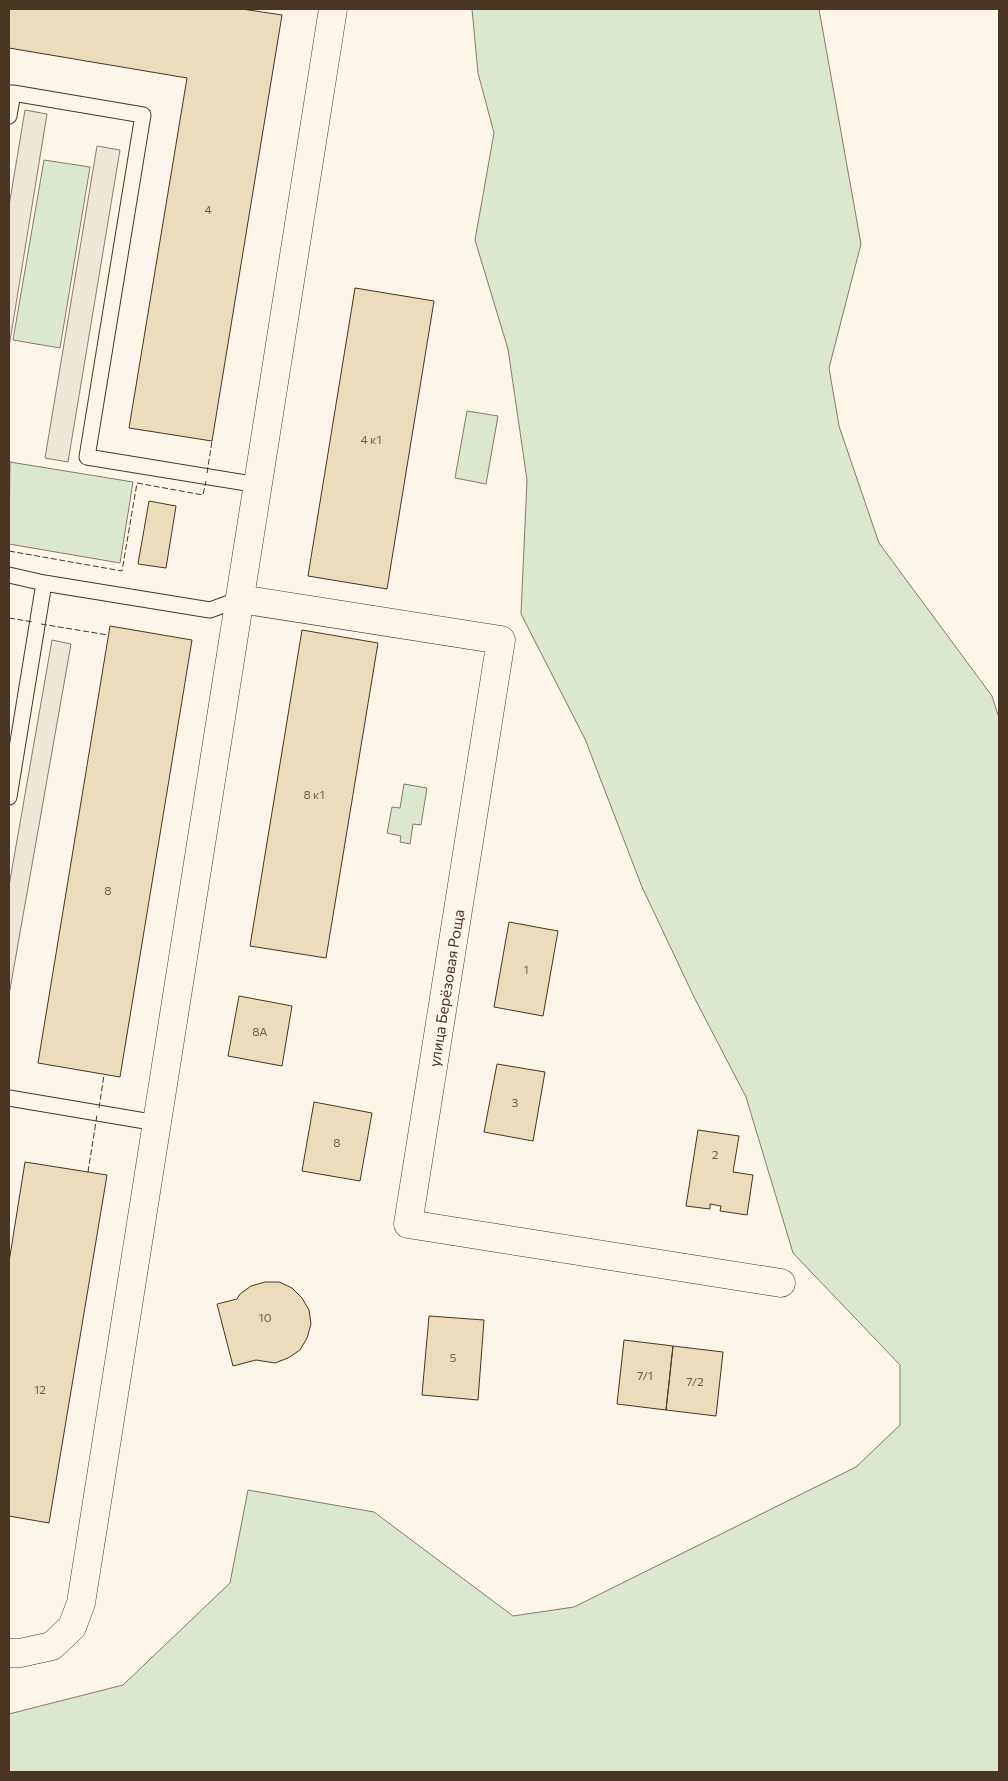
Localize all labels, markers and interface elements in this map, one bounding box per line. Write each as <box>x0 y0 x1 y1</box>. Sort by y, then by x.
house number: 4 <box>204 202 212 216</box>
house number: 4 к1 <box>360 432 382 446</box>
house number: 8 к1 <box>303 787 325 801</box>
house number: 8 <box>104 883 112 897</box>
street label: улица Берёзовая Роща <box>425 908 467 1068</box>
house number: 1 <box>523 962 529 976</box>
house number: 8А <box>252 1024 268 1038</box>
house number: 3 <box>512 1095 519 1109</box>
house number: 8 <box>333 1135 341 1149</box>
house number: 2 <box>712 1147 719 1161</box>
house number: 10 <box>259 1310 272 1324</box>
house number: 5 <box>450 1350 457 1364</box>
house number: 7/1 <box>637 1368 653 1382</box>
house number: 7/2 <box>686 1374 704 1388</box>
house number: 12 <box>34 1382 46 1396</box>

